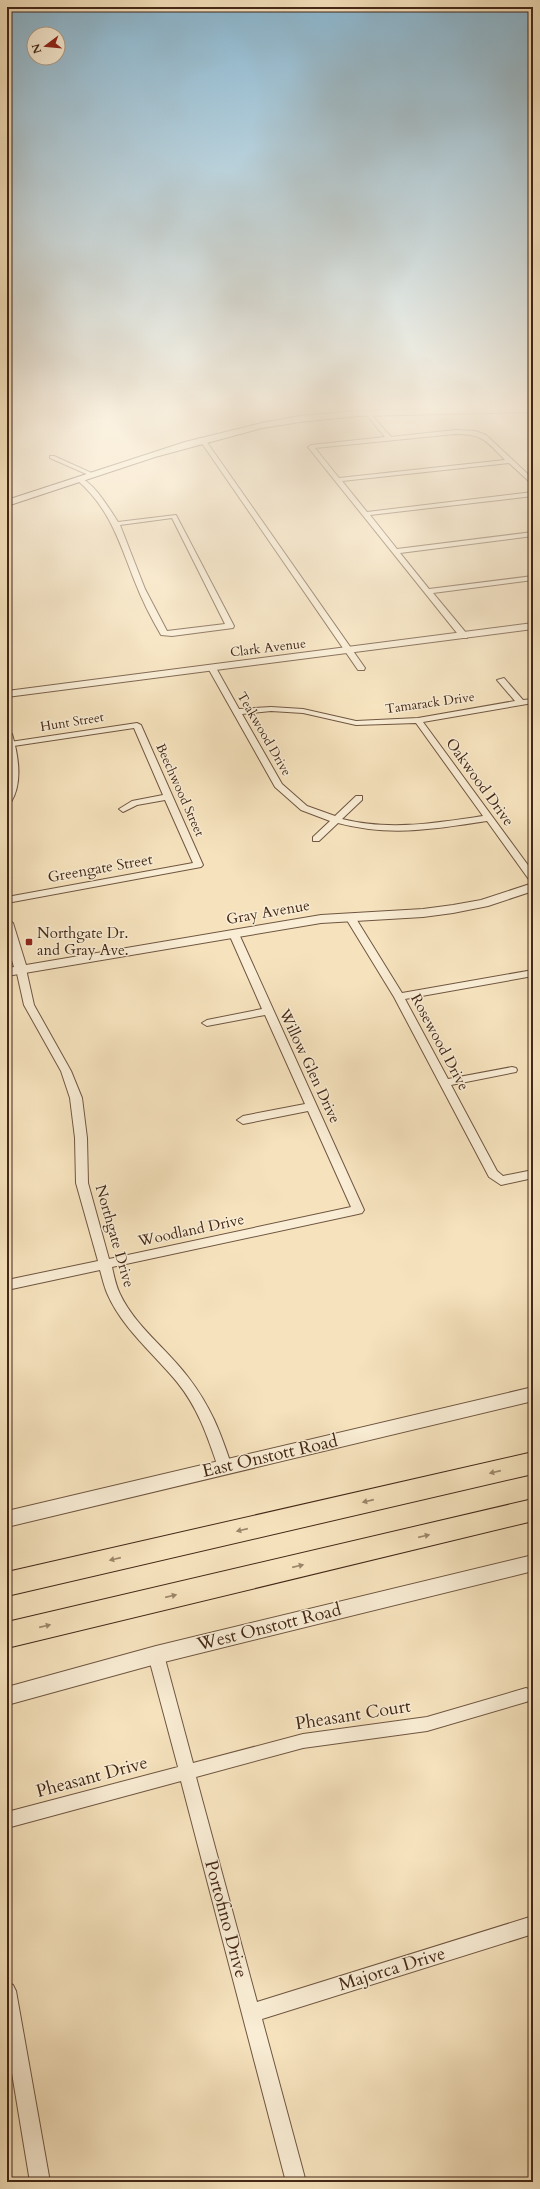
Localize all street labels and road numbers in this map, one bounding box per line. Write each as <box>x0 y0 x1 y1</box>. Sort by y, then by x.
street label: Clark Avenue <box>229 634 307 662</box>
street label: Tamarack Drive <box>384 688 476 718</box>
street label: Teakwood Drive <box>233 689 295 779</box>
street label: Hunt Street <box>39 708 105 736</box>
street label: Oakwood Drive <box>441 734 519 830</box>
street label: Beechwood Street <box>151 741 209 839</box>
street label: Greengate Street <box>46 849 154 887</box>
street label: Gray Avenue <box>225 895 311 929</box>
street label: Rosewood Drive <box>406 990 474 1094</box>
street label: Willow Glen Drive <box>274 1005 345 1127</box>
street label: Northgate Drive <box>91 1182 139 1290</box>
street label: Woodland Drive <box>135 1209 246 1251</box>
street label: East Onstott Road <box>200 1428 341 1484</box>
street label: West Onstott Road <box>193 1597 344 1657</box>
street label: Pheasant Court <box>293 1693 413 1736</box>
street label: Pheasant Drive <box>33 1750 151 1804</box>
street label: Portofino Drive <box>198 1857 254 1981</box>
street label: Majorca Drive <box>336 1941 448 1997</box>

